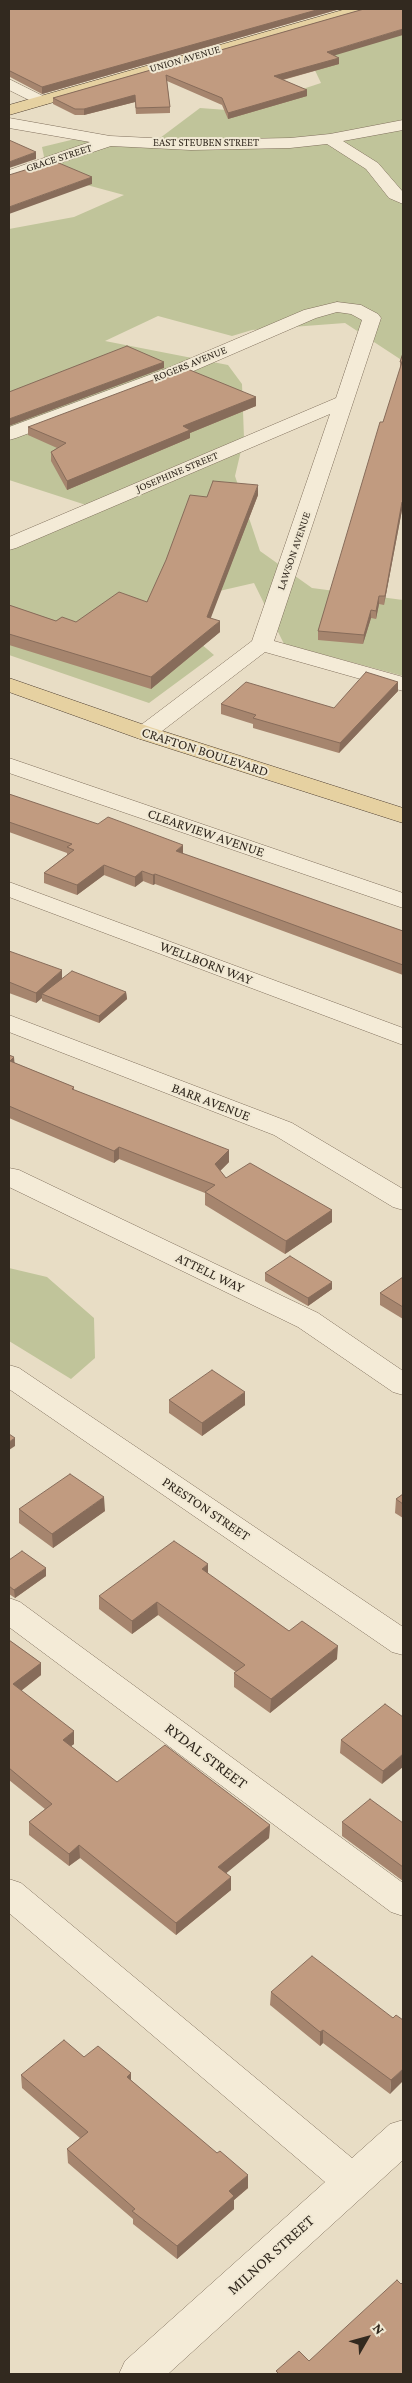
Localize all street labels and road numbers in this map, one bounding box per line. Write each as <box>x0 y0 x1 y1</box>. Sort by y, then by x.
street label: UNION AVENUE <box>148 43 222 75</box>
street label: EAST STEUBEN STREET <box>153 136 259 150</box>
street label: GRACE STREET <box>24 141 94 175</box>
street label: ROGERS AVENUE <box>151 343 229 385</box>
street label: JOSEPHINE STREET <box>134 449 220 495</box>
street label: LAWSON AVENUE <box>274 510 314 592</box>
street label: CRAFTON BOULEVARD <box>140 724 270 780</box>
street label: CLEARVIEW AVENUE <box>145 805 267 861</box>
street label: WELLBORN WAY <box>157 938 255 988</box>
street label: BARR AVENUE <box>169 1079 253 1125</box>
street label: ATTELL WAY <box>173 1249 247 1297</box>
street label: PRESTON STREET <box>159 1473 253 1545</box>
street label: RYDAL STREET <box>161 1719 251 1793</box>
street label: MILNOR STREET <box>224 2211 318 2299</box>

